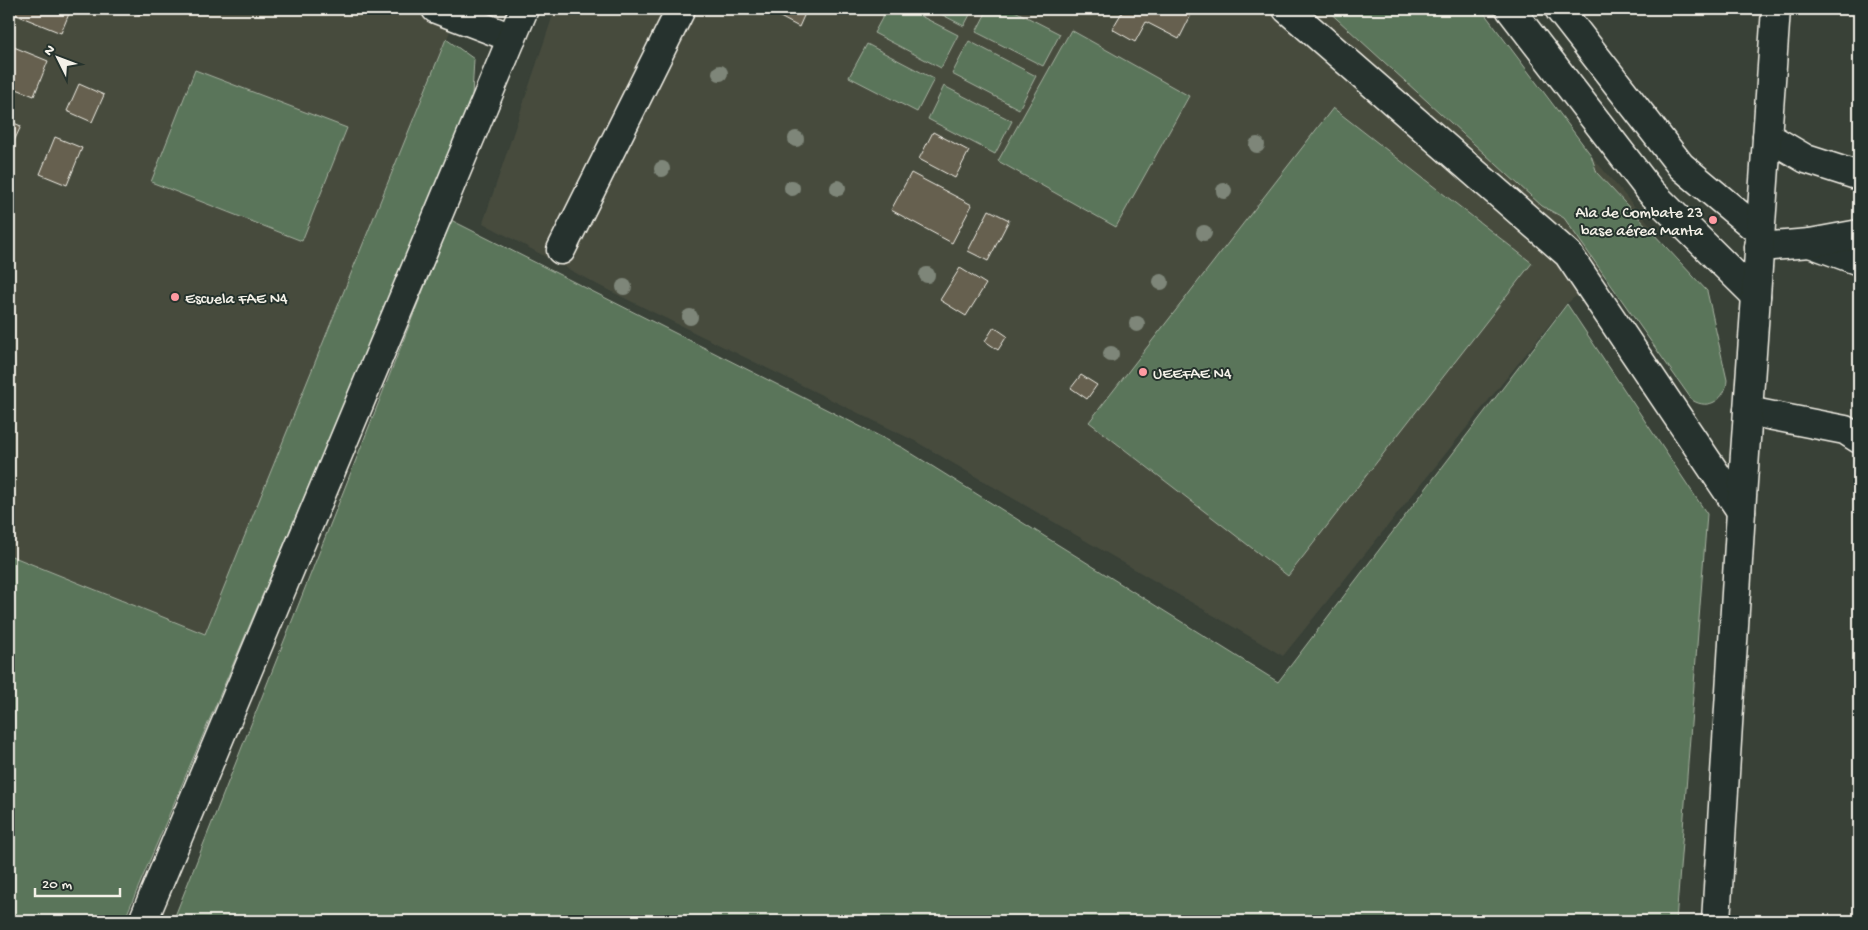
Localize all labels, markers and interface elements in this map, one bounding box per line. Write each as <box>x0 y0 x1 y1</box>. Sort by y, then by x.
north arrow <box>32 32 82 82</box>
text: N <box>41 42 60 60</box>
place label: Ala de Combate 23 base aérea Manta <box>1576 205 1704 242</box>
marker: Ala de Combate 23 base aérea Manta <box>1707 214 1719 226</box>
marker: Escuela FAE N4 <box>169 291 181 303</box>
place label: Escuela FAE N4 <box>185 291 288 310</box>
marker: UEEFAE N4 <box>1137 366 1149 378</box>
place label: UEEFAE N4 <box>1153 366 1232 385</box>
scale bar <box>35 865 120 897</box>
text: 20 m <box>42 876 72 894</box>

